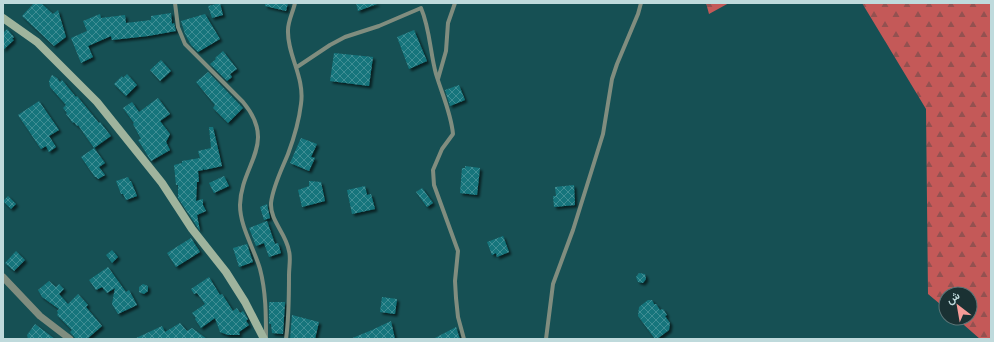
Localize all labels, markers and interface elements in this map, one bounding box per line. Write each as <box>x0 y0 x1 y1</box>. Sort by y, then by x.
north arrow <box>938 286 978 326</box>
text: ش <box>943 287 962 307</box>

